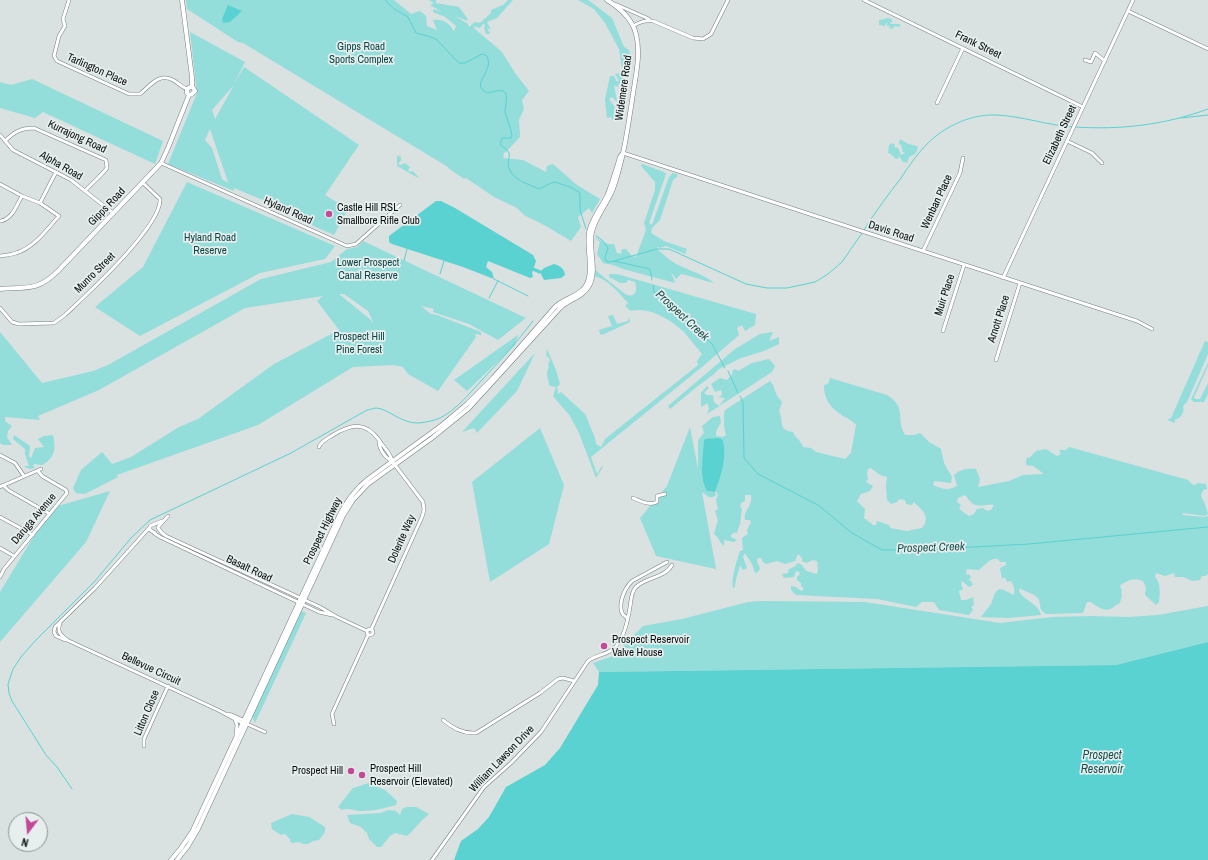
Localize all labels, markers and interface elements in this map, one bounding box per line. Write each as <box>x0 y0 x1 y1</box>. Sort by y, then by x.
street label: Frank Street <box>953 28 1003 62</box>
park label: Gipps Road Sports Complex <box>329 40 393 66</box>
street label: Tarlington Place <box>65 51 129 89</box>
street label: Widemere Road <box>613 55 635 121</box>
street label: Elizabeth Street <box>1040 103 1080 167</box>
street label: Kurrajong Road <box>46 118 108 156</box>
street label: Alpha Road <box>37 149 85 183</box>
street label: Wenban Place <box>919 173 955 231</box>
street label: Gipps Road <box>86 185 128 229</box>
street label: Hyland Road <box>261 194 315 228</box>
place label: Castle Hill RSL Smallbore Rifle Club <box>337 201 420 227</box>
marker: Castle Hill RSL Smallbore Rifle Club <box>324 209 334 219</box>
street label: Davis Road <box>867 218 915 246</box>
park label: Hyland Road Reserve <box>184 231 236 257</box>
street label: Munro Street <box>72 250 118 296</box>
park label: Lower Prospect Canal Reserve <box>337 256 399 282</box>
street label: Muir Place <box>932 272 958 318</box>
water label: Prospect Creek <box>652 288 712 344</box>
street label: Arnott Place <box>985 294 1013 344</box>
park label: Prospect Hill Pine Forest <box>333 330 385 356</box>
street label: Daruga Avenue <box>9 491 59 547</box>
street label: Prospect Highway <box>301 495 345 567</box>
street label: Dolerite Way <box>385 513 419 565</box>
water label: Prospect Creek <box>897 540 965 556</box>
street label: Basalt Road <box>224 553 274 585</box>
place label: Prospect Reservoir Valve House <box>612 633 689 659</box>
marker: Prospect Reservoir Valve House <box>599 641 609 651</box>
street label: Bellevue Circuit <box>119 650 183 688</box>
street label: Litton Close <box>132 688 162 738</box>
street label: William Lawson Drive <box>467 723 537 795</box>
water label: Prospect Reservoir <box>1081 749 1123 777</box>
place label: Prospect Hill Reservoir (Elevated) <box>370 762 453 788</box>
place label: Prospect Hill <box>292 764 343 778</box>
marker: Prospect Hill <box>346 766 356 776</box>
marker: Prospect Hill Reservoir (Elevated) <box>357 770 367 780</box>
north arrow <box>8 812 48 852</box>
text: N <box>20 835 30 850</box>

